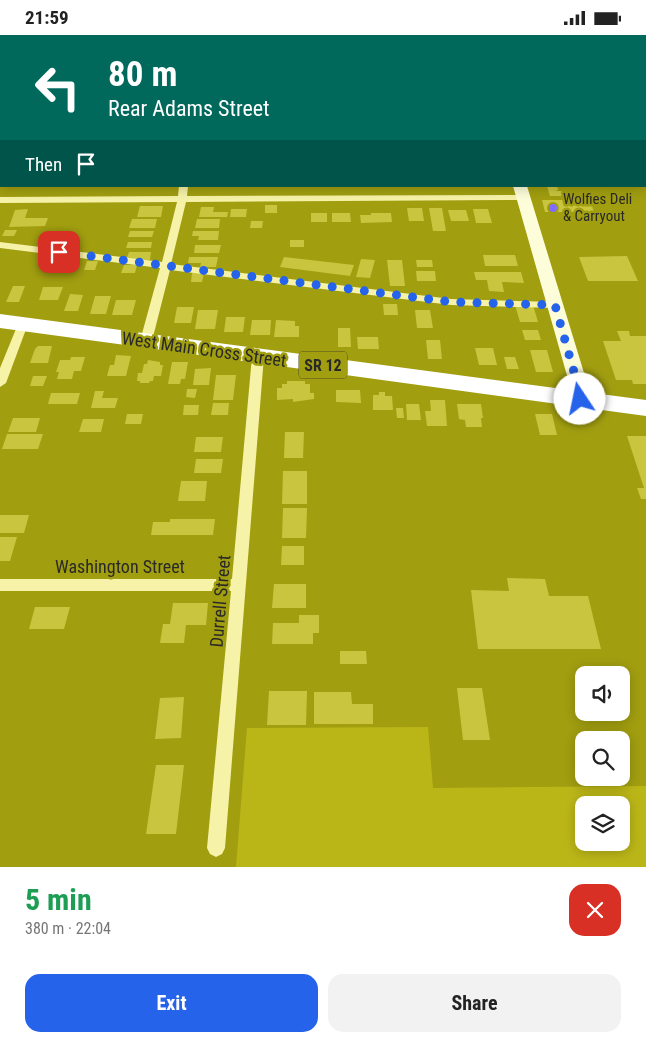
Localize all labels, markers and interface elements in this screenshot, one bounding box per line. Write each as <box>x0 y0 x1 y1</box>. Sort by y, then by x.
text: 21:59 <box>25 6 69 29</box>
text: 80 m <box>108 54 177 95</box>
icon: left <box>25 55 90 120</box>
text: Rear Adams Street <box>108 96 270 121</box>
icon: arrive <box>72 150 100 178</box>
text: Then <box>25 153 62 176</box>
place label: Wolfies Deli & Carryout <box>563 190 632 225</box>
marker: Wolfies Deli & Carryout <box>547 202 559 214</box>
pin <box>38 231 80 273</box>
icon: arrive <box>45 238 73 266</box>
street label: West Main Cross Street <box>120 327 288 371</box>
road number: SR 12 <box>299 351 347 379</box>
position arrow <box>553 372 605 424</box>
street label: Durrell Street <box>205 554 235 648</box>
street label: Washington Street <box>55 556 185 577</box>
map controls <box>575 666 630 851</box>
button: sound <box>575 666 630 721</box>
button: search <box>575 731 630 786</box>
button: layers <box>575 796 630 851</box>
text: 5 min <box>25 882 92 917</box>
button: close <box>569 884 621 936</box>
text: 380 m · 22:04 <box>25 919 111 938</box>
button: Exit <box>25 974 318 1032</box>
button: Share <box>328 974 621 1032</box>

